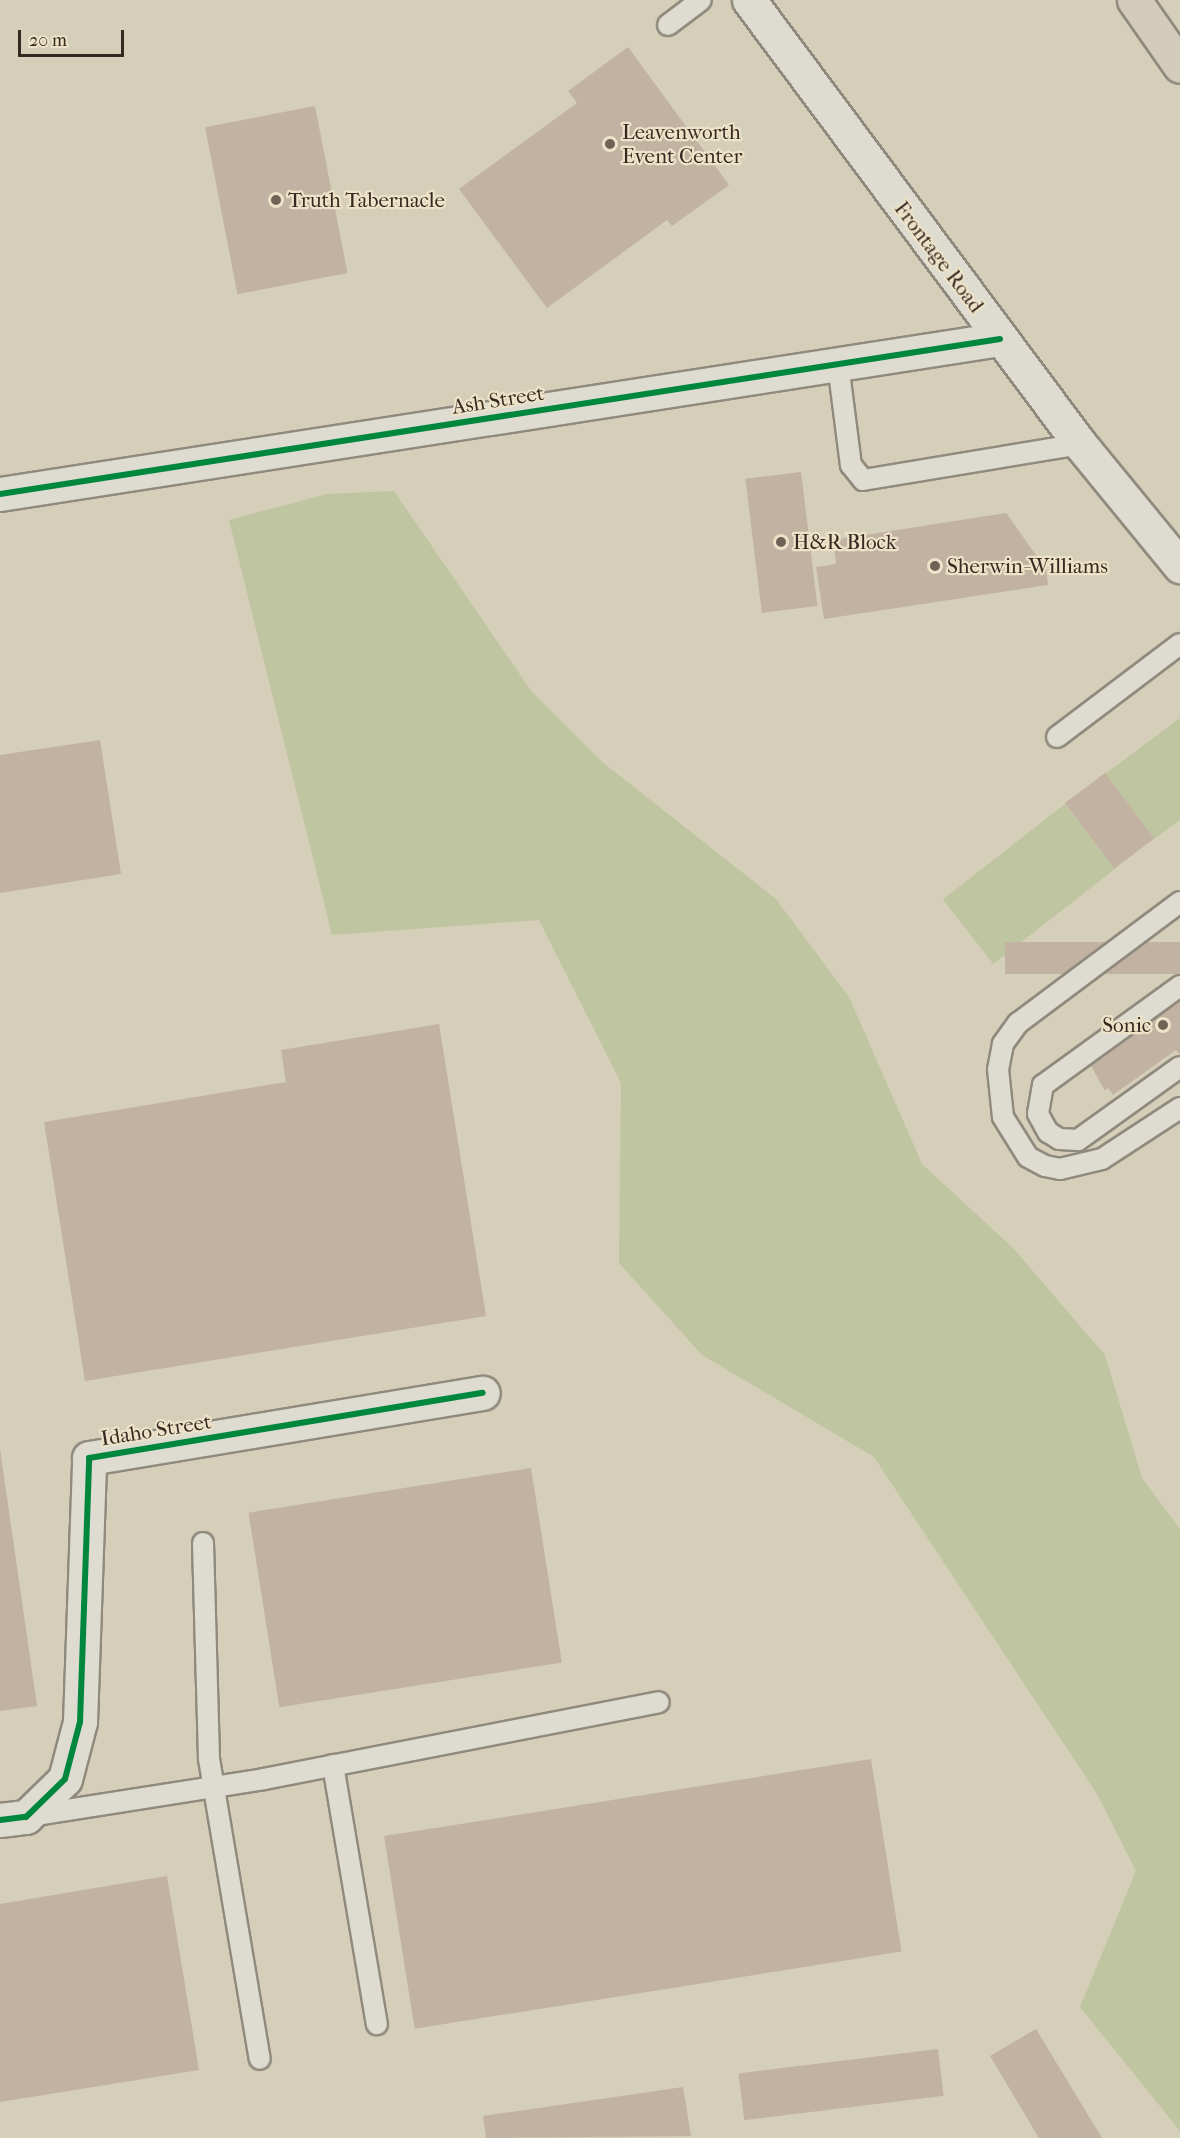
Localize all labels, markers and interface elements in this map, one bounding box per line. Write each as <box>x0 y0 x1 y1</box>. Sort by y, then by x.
scale bar <box>21 18 128 56</box>
text: 20 m <box>29 30 67 51</box>
place label: Leavenworth Event Center <box>622 119 742 169</box>
marker: Leavenworth Event Center <box>603 137 617 151</box>
place label: Truth Tabernacle <box>288 187 445 213</box>
marker: Truth Tabernacle <box>269 193 283 207</box>
street label: Frontage Road <box>889 196 989 318</box>
street label: Ash Street <box>450 380 546 420</box>
place label: H&R Block <box>793 529 897 555</box>
marker: H&R Block <box>774 535 788 549</box>
place label: Sherwin-Williams <box>947 553 1108 579</box>
marker: Sherwin-Williams <box>928 559 942 573</box>
place label: Sonic <box>1102 1012 1151 1038</box>
marker: Sonic <box>1156 1018 1170 1032</box>
street label: Idaho Street <box>99 1409 213 1451</box>

